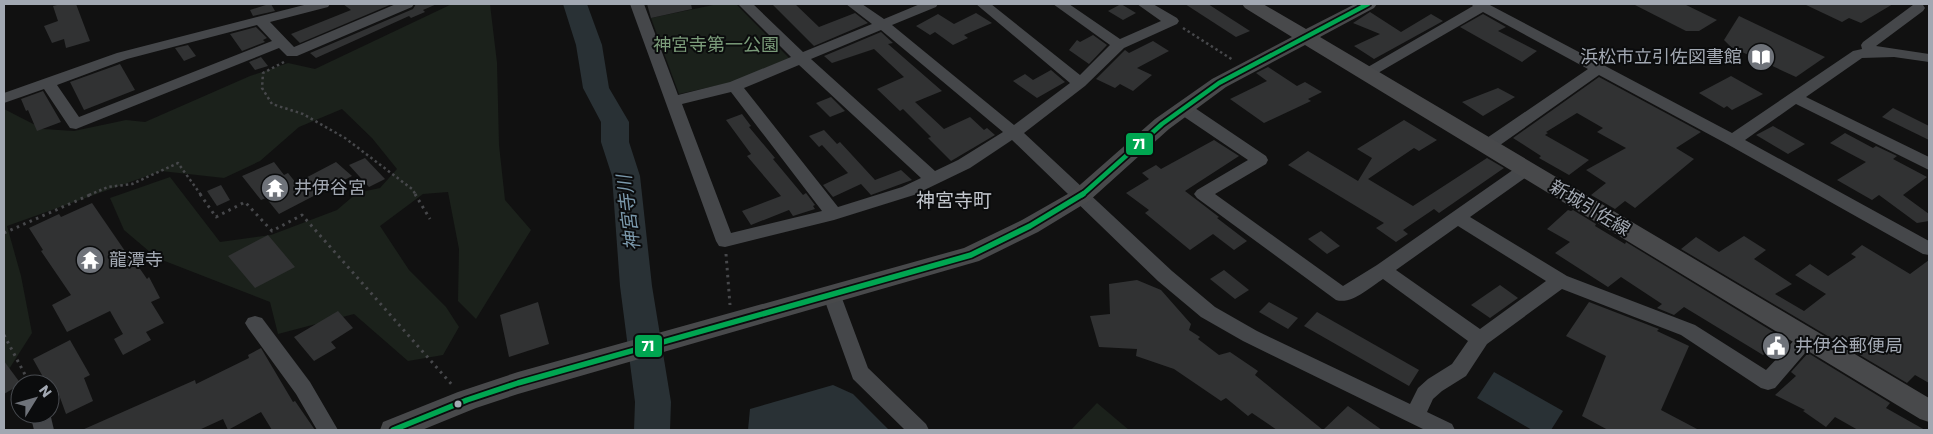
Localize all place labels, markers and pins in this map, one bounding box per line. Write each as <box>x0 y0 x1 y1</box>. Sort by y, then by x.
library icon: 浜松市立引佐図書館 <box>1746 42 1776 72</box>
place label: 浜松市立引佐図書館 <box>1580 44 1742 69</box>
temple icon: 井伊谷宮 <box>260 173 290 203</box>
place label: 井伊谷宮 <box>294 175 366 200</box>
temple icon: 龍潭寺 <box>75 245 105 275</box>
place label: 龍潭寺 <box>109 247 163 272</box>
public building icon: 井伊谷郵便局 <box>1761 331 1791 361</box>
place label: 井伊谷郵便局 <box>1795 333 1903 358</box>
unlabelled marker <box>453 399 463 409</box>

